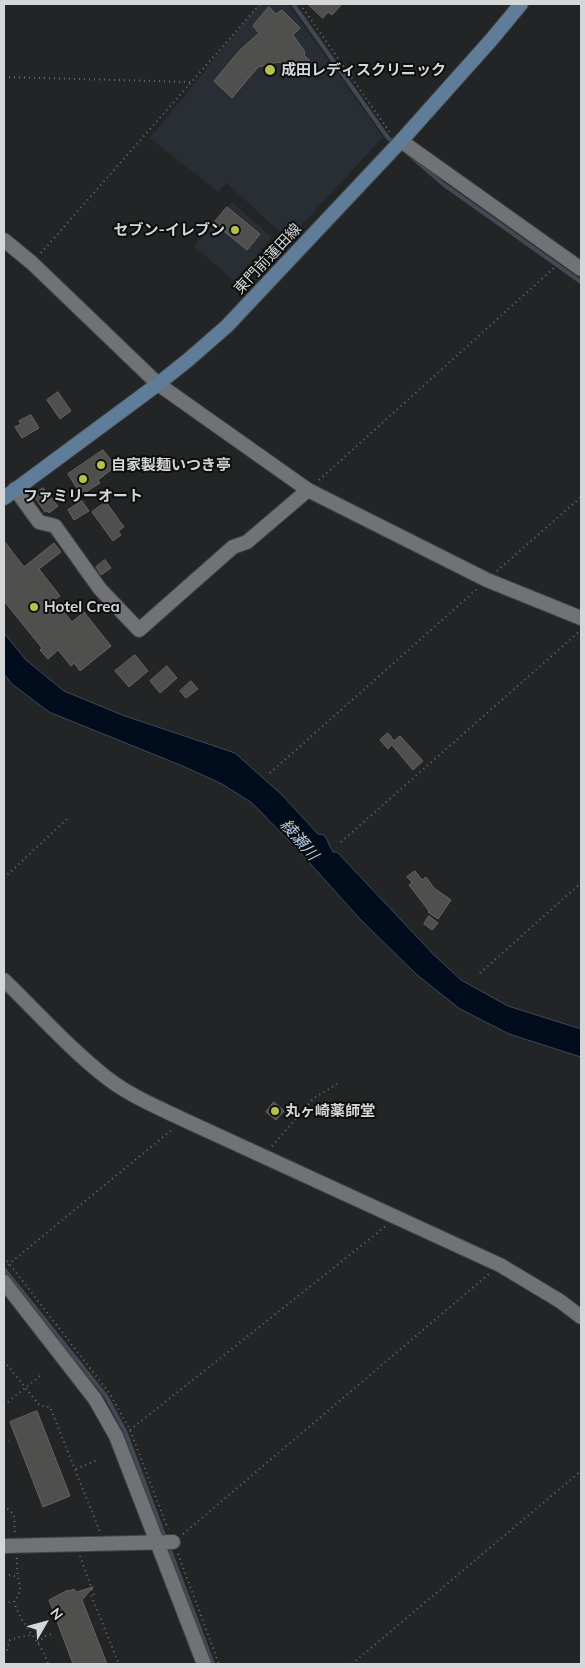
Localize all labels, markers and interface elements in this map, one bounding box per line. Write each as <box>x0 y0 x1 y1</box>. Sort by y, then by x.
place label: 成田レディスクリニック <box>281 61 446 79</box>
marker: 成田レディスクリニック <box>263 63 277 77</box>
street label: 東門前蓮田線 <box>231 220 305 298</box>
place label: セブン-イレブン <box>113 221 225 239</box>
marker: セブン-イレブン <box>229 224 241 236</box>
place label: 自家製麺いつき亭 <box>111 456 231 474</box>
marker: 自家製麺いつき亭 <box>95 459 107 471</box>
marker: ファミリーオート <box>77 473 89 485</box>
place label: ファミリーオート <box>23 487 143 505</box>
place label: Hotel Crea <box>44 598 120 616</box>
marker: Hotel Crea <box>28 601 40 613</box>
water label: 綾瀬川 <box>276 816 322 864</box>
place label: 丸ヶ崎薬師堂 <box>285 1102 375 1120</box>
marker: 丸ヶ崎薬師堂 <box>269 1105 281 1117</box>
north arrow <box>20 1598 70 1648</box>
text: N <box>46 1604 67 1623</box>

